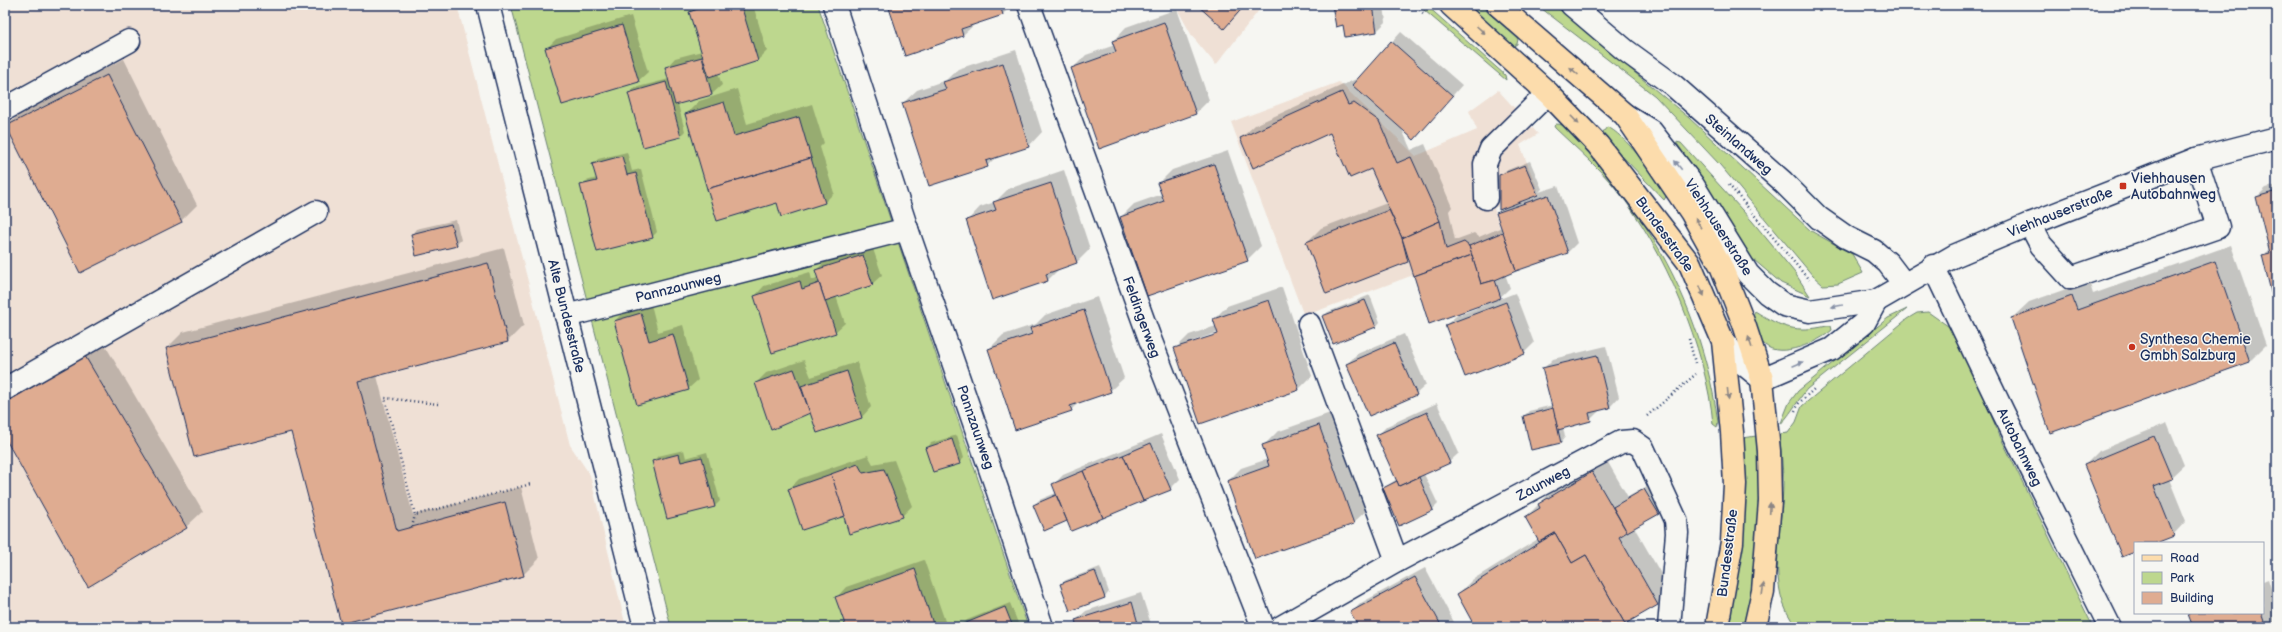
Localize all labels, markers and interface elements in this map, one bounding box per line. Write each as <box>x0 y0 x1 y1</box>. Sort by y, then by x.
one-way arrow <box>1476 26 1486 35</box>
one-way arrow <box>1569 66 1579 76</box>
street label: Steinlandweg <box>1701 110 1776 178</box>
one-way arrow <box>1570 115 1579 125</box>
one-way arrow <box>1673 159 1682 170</box>
place label: Viehhausen Autobahnweg <box>2131 170 2216 203</box>
street label: Viehhauserstraße <box>1681 176 1756 279</box>
marker: Viehhausen Autobahnweg <box>2118 181 2128 191</box>
street label: Viehhauserstraße <box>2005 184 2115 241</box>
street label: Bundesstraße <box>1632 193 1698 275</box>
one-way arrow <box>1694 218 1701 229</box>
street label: Alte Bundesstraße <box>544 258 589 375</box>
street label: Pannzaunweg <box>634 269 723 306</box>
street label: Feldingerweg <box>1119 274 1164 360</box>
one-way arrow <box>1699 286 1705 298</box>
one-way arrow <box>1831 304 1843 310</box>
place label: Synthesa Chemie Gmbh Salzburg <box>2140 331 2251 364</box>
one-way arrow <box>1747 336 1753 348</box>
marker: Synthesa Chemie Gmbh Salzburg <box>2127 342 2137 352</box>
one-way arrow <box>1792 360 1804 366</box>
street label: Pannzaunweg <box>953 383 998 471</box>
one-way arrow <box>1725 388 1731 400</box>
street label: Autobahnweg <box>1993 405 2046 489</box>
street label: Zaunweg <box>1513 462 1573 505</box>
one-way arrow <box>1766 502 1773 514</box>
street label: Bundesstraße <box>1714 508 1741 598</box>
legend <box>2134 542 2264 614</box>
text: Road <box>2170 551 2199 566</box>
text: Park <box>2170 571 2194 586</box>
one-way arrow <box>1760 583 1766 595</box>
text: Building <box>2170 591 2214 606</box>

